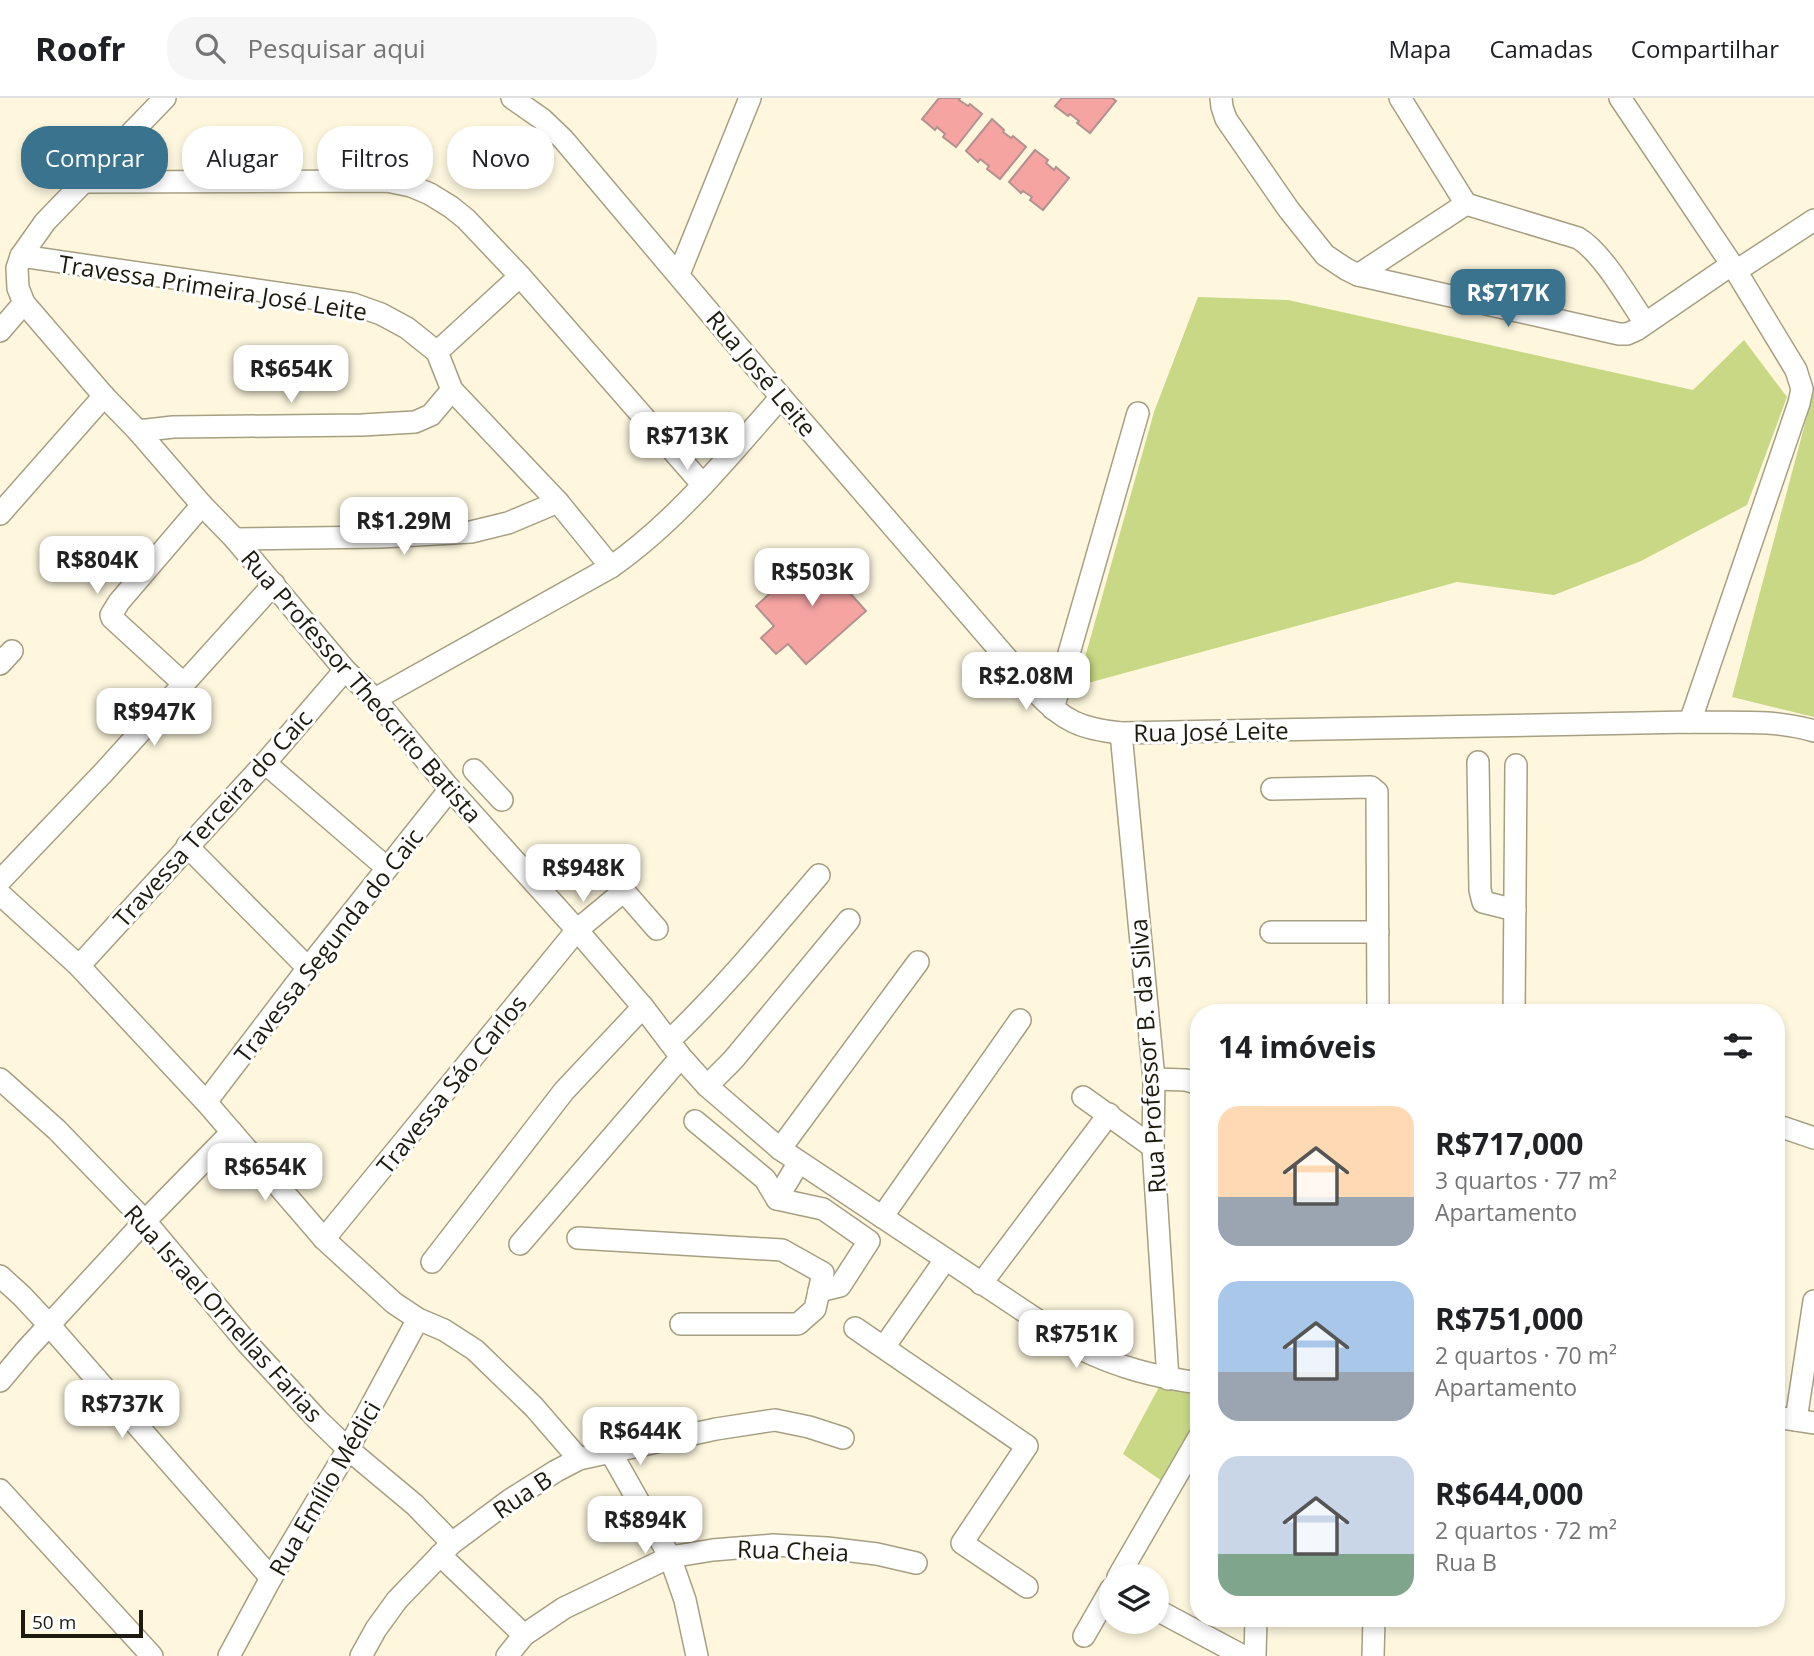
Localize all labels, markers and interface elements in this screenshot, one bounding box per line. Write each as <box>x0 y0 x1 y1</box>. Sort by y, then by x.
search box <box>167 17 657 80</box>
text: Roofr <box>35 26 125 71</box>
icon: search <box>191 29 229 67</box>
text: Pesquisar aqui <box>247 30 426 66</box>
text: Mapa <box>1388 32 1451 65</box>
text: Camadas <box>1489 32 1593 65</box>
text: Compartilhar <box>1631 32 1779 65</box>
chip: Comprar <box>21 126 168 189</box>
chip: Alugar <box>182 126 303 189</box>
chip: Filtros <box>317 126 433 189</box>
chip: Novo <box>447 126 554 189</box>
street label: Travessa Primeira José Leite <box>56 246 370 328</box>
pin: R$717K <box>1451 270 1565 329</box>
text: R$717K <box>1466 276 1550 308</box>
street label: Rua José Leite <box>699 303 825 443</box>
pin: R$654K <box>234 345 348 405</box>
text: R$654K <box>249 352 333 384</box>
pin: R$713K <box>630 412 744 472</box>
text: R$713K <box>645 419 729 451</box>
pin: R$1.29M <box>339 498 469 557</box>
text: R$1.29M <box>356 504 452 536</box>
pin: R$804K <box>40 536 154 596</box>
street label: Rua Professor Theócrito Batista <box>234 542 490 830</box>
text: R$804K <box>55 543 139 575</box>
pin: R$503K <box>755 548 869 608</box>
text: R$503K <box>770 555 854 587</box>
pin: R$2.08M <box>961 652 1091 712</box>
text: R$2.08M <box>978 659 1074 691</box>
pin: R$947K <box>97 688 211 748</box>
text: R$947K <box>112 695 196 727</box>
street label: Travessa Terceira do Caic <box>105 702 319 934</box>
street label: Rua José Leite <box>1133 713 1289 749</box>
street label: Travessa Segunda do Caic <box>226 821 430 1069</box>
pin: R$948K <box>526 844 640 904</box>
text: R$948K <box>541 851 625 883</box>
street label: Rua Professor B. da Silva <box>1121 917 1173 1195</box>
street label: Travessa Sáo Carlos <box>368 987 534 1181</box>
text: 14 imóveis <box>1218 1026 1376 1067</box>
icon: filters <box>1719 1027 1757 1065</box>
text: R$717,000 <box>1435 1123 1583 1164</box>
icon: home <box>1274 1134 1358 1218</box>
pin: R$654K <box>208 1144 322 1203</box>
text: R$654K <box>223 1150 307 1182</box>
text: 3 quartos · 77 m² <box>1435 1164 1617 1196</box>
text: Apartamento <box>1435 1196 1577 1228</box>
street label: Rua Israel Ornellas Farias <box>117 1197 331 1429</box>
text: R$751,000 <box>1435 1298 1583 1339</box>
icon: home <box>1274 1309 1358 1393</box>
pin: R$751K <box>1019 1310 1133 1370</box>
text: R$751K <box>1034 1317 1118 1349</box>
text: 2 quartos · 70 m² <box>1435 1339 1617 1371</box>
text: Apartamento <box>1435 1371 1577 1403</box>
pin: R$737K <box>65 1380 179 1440</box>
text: R$737K <box>80 1387 164 1419</box>
street label: Rua Emílio Médici <box>260 1395 388 1581</box>
pin: R$644K <box>583 1408 697 1467</box>
text: R$644K <box>598 1414 682 1446</box>
street label: Rua B <box>486 1462 558 1526</box>
text: R$644,000 <box>1435 1473 1583 1514</box>
icon: home <box>1274 1484 1358 1568</box>
pin: R$894K <box>588 1496 702 1556</box>
text: R$894K <box>603 1503 687 1535</box>
text: 2 quartos · 72 m² <box>1435 1514 1617 1546</box>
street label: Rua Cheia <box>737 1532 849 1568</box>
text: Rua B <box>1435 1546 1497 1578</box>
map controls <box>1099 1564 1169 1634</box>
button: layers <box>1099 1564 1169 1634</box>
scale bar <box>21 1607 144 1639</box>
text: 50 m <box>32 1609 76 1635</box>

